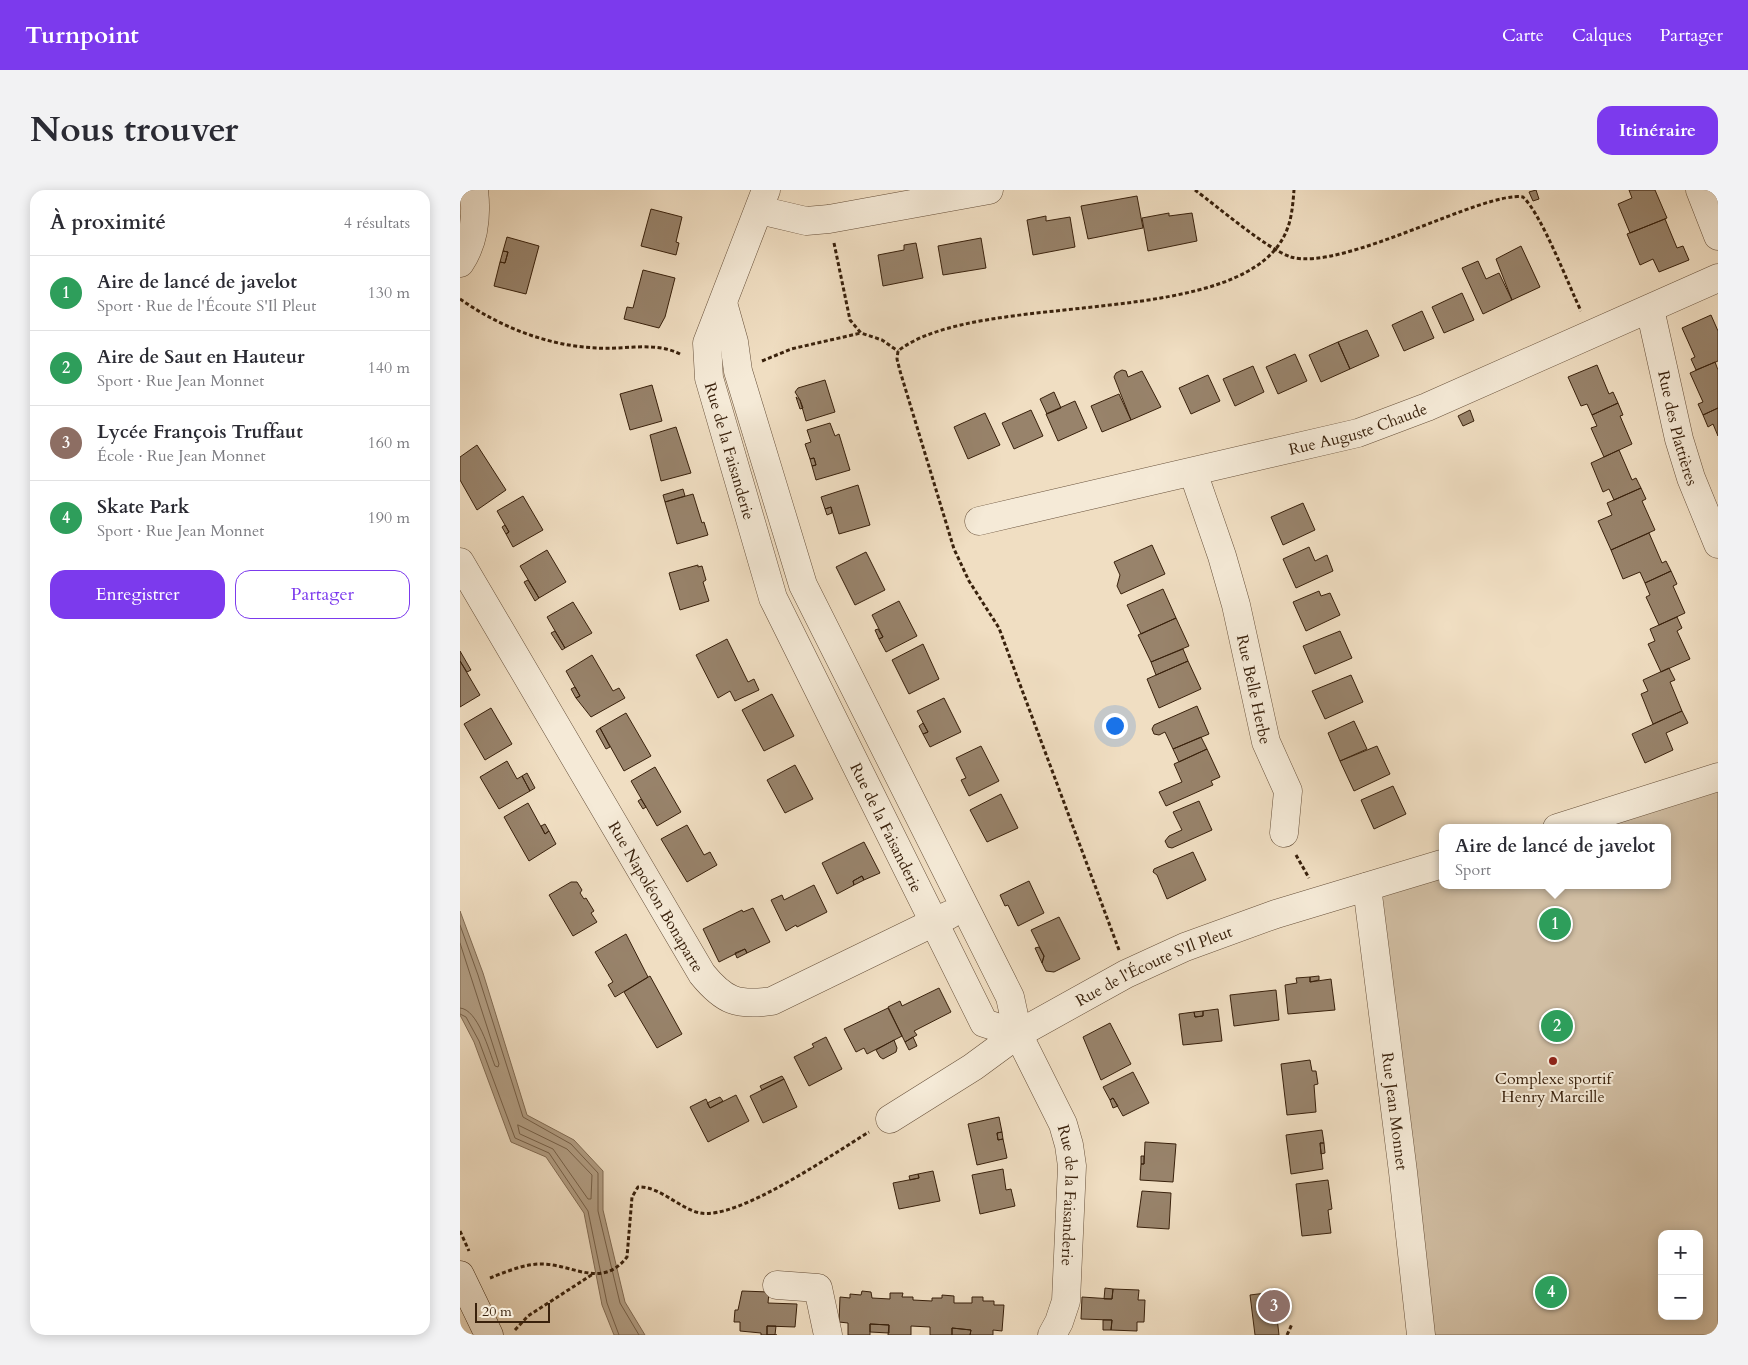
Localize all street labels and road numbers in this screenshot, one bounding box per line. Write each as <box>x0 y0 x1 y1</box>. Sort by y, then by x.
street label: Rue des Plattières <box>1652 368 1703 489</box>
street label: Rue de la Faisanderie <box>699 380 760 523</box>
street label: Rue Auguste Chaude <box>1287 398 1430 461</box>
street label: Rue Belle Herbe <box>1231 633 1276 746</box>
street label: Rue de la Faisanderie <box>844 759 927 896</box>
street label: Rue Napoléon Bonaparte <box>603 817 709 977</box>
street label: Rue de l'Écoute S'Il Pleut <box>1072 921 1235 1012</box>
street label: Rue Jean Monnet <box>1376 1051 1413 1172</box>
street label: Rue de la Faisanderie <box>1052 1122 1082 1266</box>

